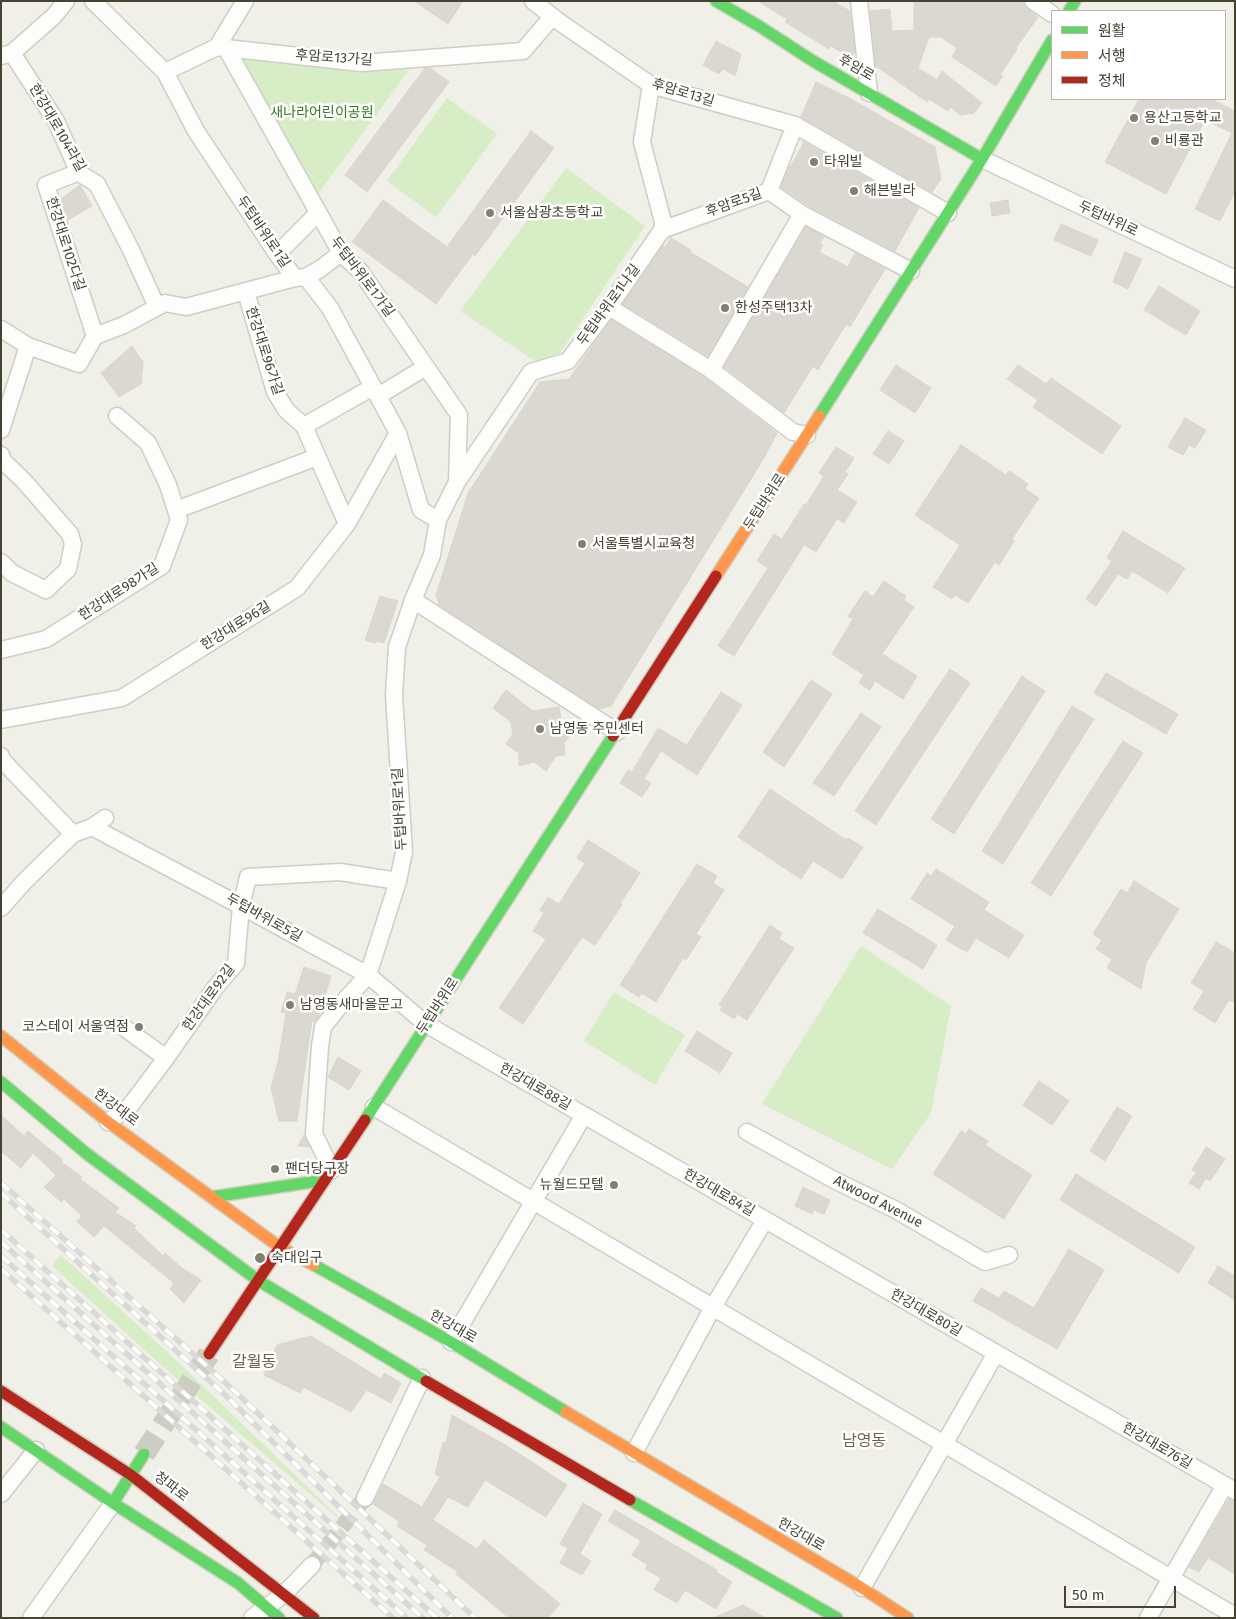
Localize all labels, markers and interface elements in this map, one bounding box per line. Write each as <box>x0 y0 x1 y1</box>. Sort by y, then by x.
legend <box>1051 10 1226 100</box>
text: 원활 <box>1098 22 1126 40</box>
street label: 후암로13가길 <box>295 47 373 69</box>
text: 서행 <box>1098 47 1126 65</box>
street label: 후암로 <box>835 51 877 85</box>
text: 정체 <box>1098 72 1126 90</box>
street label: 후암로13길 <box>650 76 716 110</box>
street label: 한강대로104라길 <box>25 81 89 175</box>
park label: 새나라어린이공원 <box>270 105 374 121</box>
place label: 용산고등학교 <box>1144 110 1221 126</box>
marker: 용산고등학교 <box>1128 112 1140 124</box>
place label: 비룡관 <box>1165 133 1204 149</box>
marker: 비룡관 <box>1149 135 1161 147</box>
place label: 타워빌 <box>824 154 863 170</box>
marker: 타워빌 <box>808 156 820 168</box>
place label: 해븐빌라 <box>864 183 916 199</box>
street label: 후암로5길 <box>704 185 764 221</box>
marker: 해븐빌라 <box>848 185 860 197</box>
street label: 두텁바위로1길 <box>233 193 293 271</box>
street label: 한강대로102다길 <box>42 195 88 293</box>
street label: 두텁바위로 <box>1075 198 1141 240</box>
place label: 서울삼광초등학교 <box>500 205 603 221</box>
marker: 서울삼광초등학교 <box>484 207 496 219</box>
street label: 두텁바위로1가길 <box>326 234 398 320</box>
street label: 두텁바위로1나길 <box>574 261 644 349</box>
place label: 한성주택13차 <box>735 300 812 316</box>
marker: 한성주택13차 <box>719 302 731 314</box>
street label: 한강대로96가길 <box>242 305 286 397</box>
street label: 두텁바위로 <box>740 470 790 534</box>
place label: 서울특별시교육청 <box>592 536 695 552</box>
marker: 서울특별시교육청 <box>576 538 588 550</box>
street label: 한강대로98가길 <box>76 560 162 624</box>
street label: 한강대로96길 <box>198 598 274 654</box>
place label: 남영동 주민센터 <box>550 721 644 737</box>
marker: 남영동 주민센터 <box>534 723 546 735</box>
street label: 두텁바위로1길 <box>389 767 411 851</box>
street label: 두텁바위로5길 <box>223 890 305 946</box>
street label: 한강대로92길 <box>179 961 239 1035</box>
street label: 두텁바위로 <box>413 974 463 1038</box>
place label: 남영동새마을문고 <box>300 997 403 1013</box>
marker: 남영동새마을문고 <box>284 999 296 1011</box>
place label: 코스테이 서울역점 <box>22 1019 129 1035</box>
marker: 코스테이 서울역점 <box>133 1021 145 1033</box>
street label: 한강대로88길 <box>496 1060 574 1114</box>
street label: 한강대로 <box>90 1086 142 1130</box>
place label: 팬더당구장 <box>285 1161 349 1177</box>
marker: 팬더당구장 <box>269 1163 281 1175</box>
street label: 한강대로84길 <box>680 1166 758 1220</box>
street label: Atwood Avenue <box>831 1172 925 1232</box>
place label: 뉴월드모텔 <box>540 1177 604 1193</box>
marker: 뉴월드모텔 <box>608 1179 620 1191</box>
place label: 숙대입구 <box>271 1250 323 1266</box>
marker: 숙대입구 <box>253 1251 267 1265</box>
street label: 한강대로80길 <box>887 1286 965 1340</box>
street label: 한강대로 <box>426 1307 480 1347</box>
district label: 갈월동 <box>232 1353 276 1373</box>
street label: 한강대로76길 <box>1119 1419 1195 1473</box>
district label: 남영동 <box>842 1432 886 1452</box>
street label: 청파로 <box>151 1468 191 1506</box>
street label: 한강대로 <box>774 1515 828 1555</box>
scale bar <box>1066 1576 1178 1608</box>
text: 50 m <box>1072 1586 1105 1604</box>

